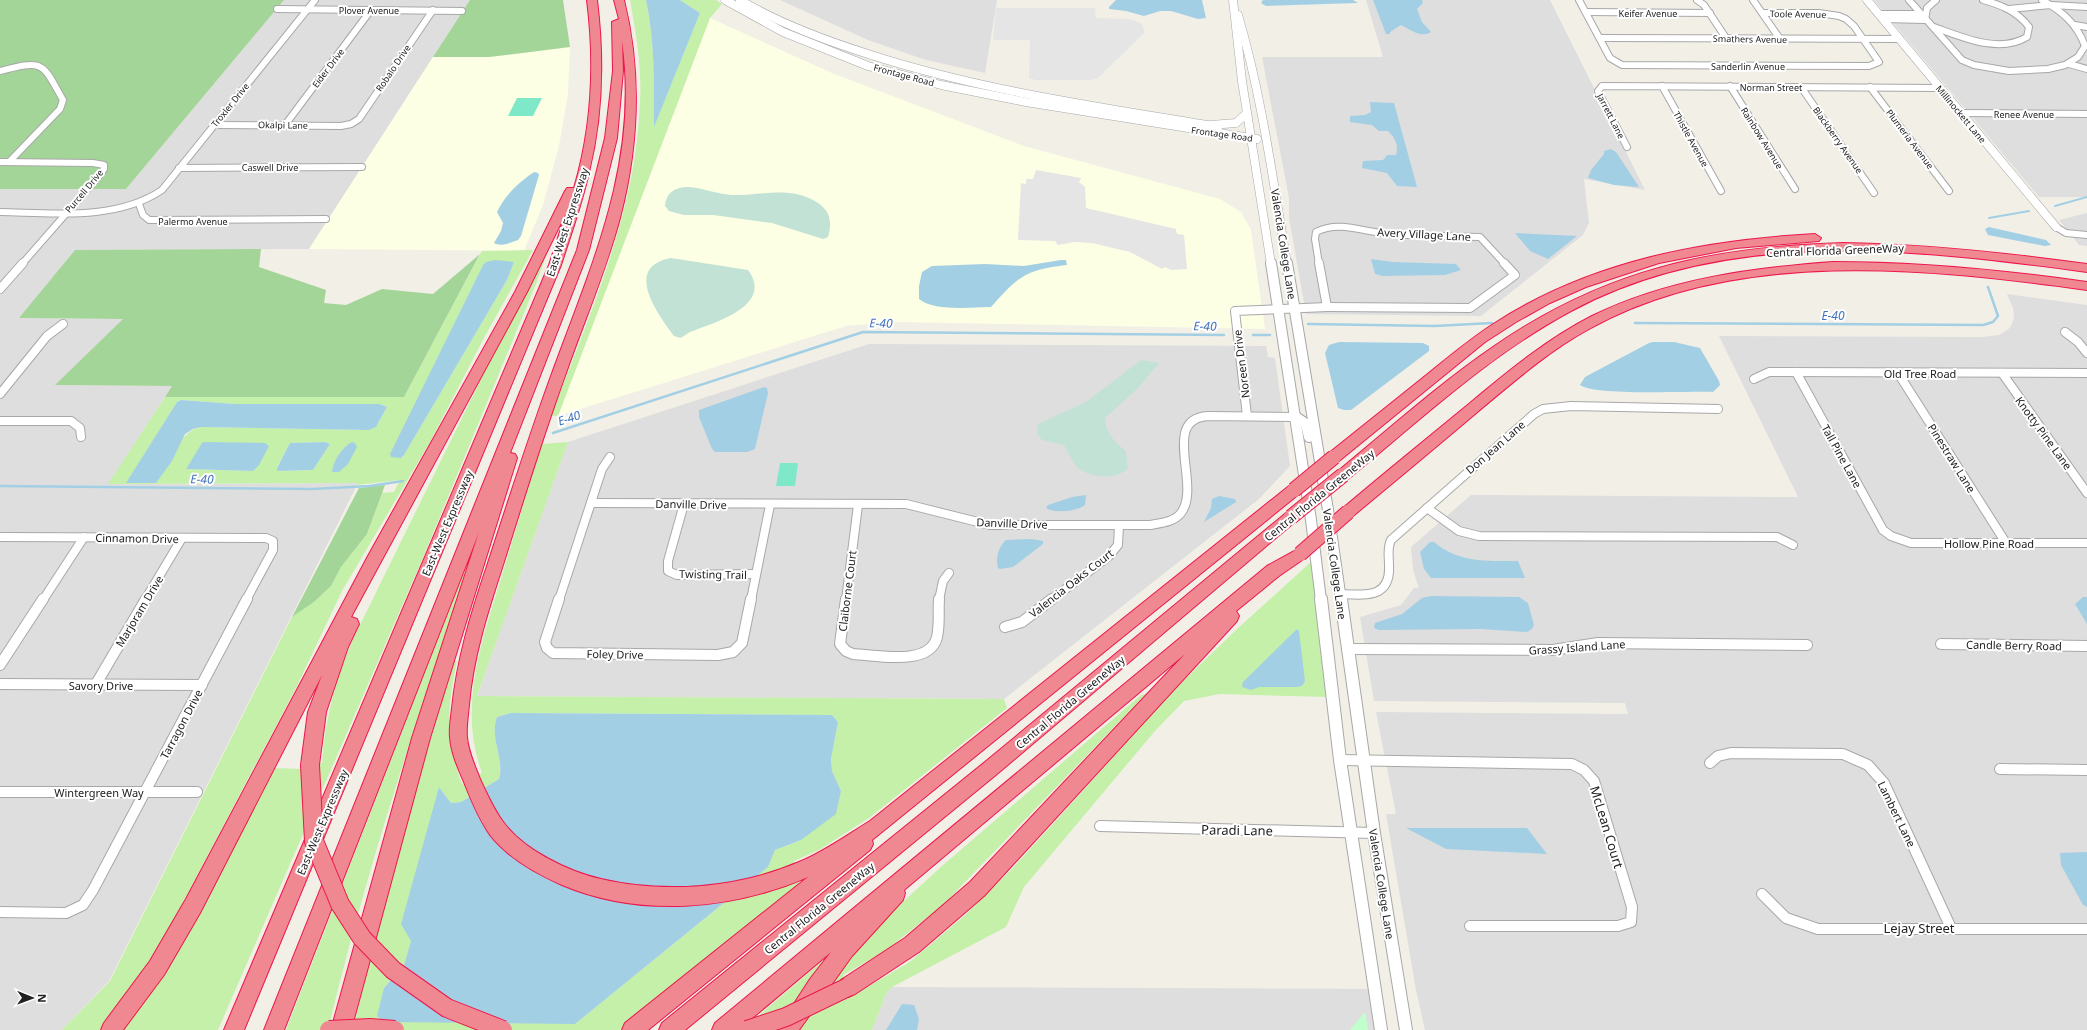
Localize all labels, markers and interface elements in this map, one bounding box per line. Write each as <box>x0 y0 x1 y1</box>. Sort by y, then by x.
street label: Plover Avenue <box>339 4 399 17</box>
street label: Keifer Avenue <box>1619 7 1677 20</box>
street label: Toole Avenue <box>1770 7 1826 21</box>
street label: Smathers Avenue <box>1713 32 1787 46</box>
street label: Robalo Drive <box>373 42 413 94</box>
street label: Eider Drive <box>309 46 347 90</box>
street label: Sanderlin Avenue <box>1711 60 1785 73</box>
street label: Frontage Road <box>872 61 936 89</box>
street label: Troxler Drive <box>208 80 252 130</box>
street label: Norman Street <box>1740 81 1803 94</box>
street label: Millinockett Lane <box>1933 82 1989 146</box>
street label: Jarrett Lane <box>1594 90 1628 141</box>
street label: Blackberry Avenue <box>1810 104 1866 176</box>
street label: Rainbow Avenue <box>1738 105 1786 171</box>
street label: Plumeria Avenue <box>1883 106 1937 172</box>
street label: Renee Avenue <box>1994 108 2054 121</box>
street label: Thistle Avenue <box>1670 109 1712 169</box>
street label: Okalpi Lane <box>258 118 308 132</box>
street label: Frontage Road <box>1190 123 1254 145</box>
street label: Caswell Drive <box>242 161 298 174</box>
street label: East-West Expressway <box>542 165 592 278</box>
street label: Purcell Drive <box>62 166 106 216</box>
street label: Valencia College Lane <box>1268 188 1300 300</box>
street label: Palermo Avenue <box>158 215 228 228</box>
street label: Avery Village Lane <box>1377 224 1471 244</box>
street label: Central Florida GreeneWay <box>1766 240 1905 260</box>
water label: E-40 <box>1821 307 1845 324</box>
water label: E-40 <box>869 314 893 332</box>
water label: E-40 <box>1193 317 1217 335</box>
street label: Noreen Drive <box>1229 329 1253 399</box>
street label: Old Tree Road <box>1884 366 1956 381</box>
street label: Knotty Pine Lane <box>2012 393 2076 473</box>
water label: E-40 <box>555 406 583 430</box>
street label: Don Jean Lane <box>1462 417 1528 477</box>
street label: Pinestraw Lane <box>1925 421 1979 495</box>
street label: Tall Pine Lane <box>1818 422 1866 490</box>
street label: Central Florida GreeneWay <box>1261 445 1378 544</box>
street label: East-West Expressway <box>418 467 476 578</box>
water label: E-40 <box>190 470 214 488</box>
street label: Danville Drive <box>655 496 727 512</box>
street label: Valencia College Lane <box>1320 508 1350 620</box>
street label: Danville Drive <box>976 514 1048 532</box>
street label: Cinnamon Drive <box>95 530 179 546</box>
street label: Hollow Pine Road <box>1944 536 2034 551</box>
street label: Valencia Oaks Court <box>1026 545 1116 621</box>
street label: Claiborne Court <box>835 550 859 632</box>
street label: Twisting Trail <box>679 566 747 582</box>
street label: Marjoram Drive <box>112 572 166 650</box>
street label: Grassy Island Lane <box>1528 636 1626 658</box>
street label: Candle Berry Road <box>1966 637 2062 653</box>
street label: Foley Drive <box>586 646 644 662</box>
street label: Central Florida GreeneWay <box>1012 652 1128 752</box>
street label: Savory Drive <box>69 678 133 693</box>
street label: Tarragon Drive <box>156 687 206 761</box>
street label: East-West Expressway <box>293 766 351 877</box>
street label: Lambert Lane <box>1875 779 1919 849</box>
street label: McLean Court <box>1586 784 1628 871</box>
street label: Wintergreen Way <box>54 785 144 800</box>
street label: Paradi Lane <box>1201 820 1273 840</box>
street label: Valencia College Lane <box>1366 828 1398 940</box>
street label: Central Florida GreeneWay <box>761 858 878 957</box>
street label: Lejay Street <box>1883 919 1955 937</box>
north arrow <box>12 978 52 1018</box>
text: N <box>35 994 50 1003</box>

